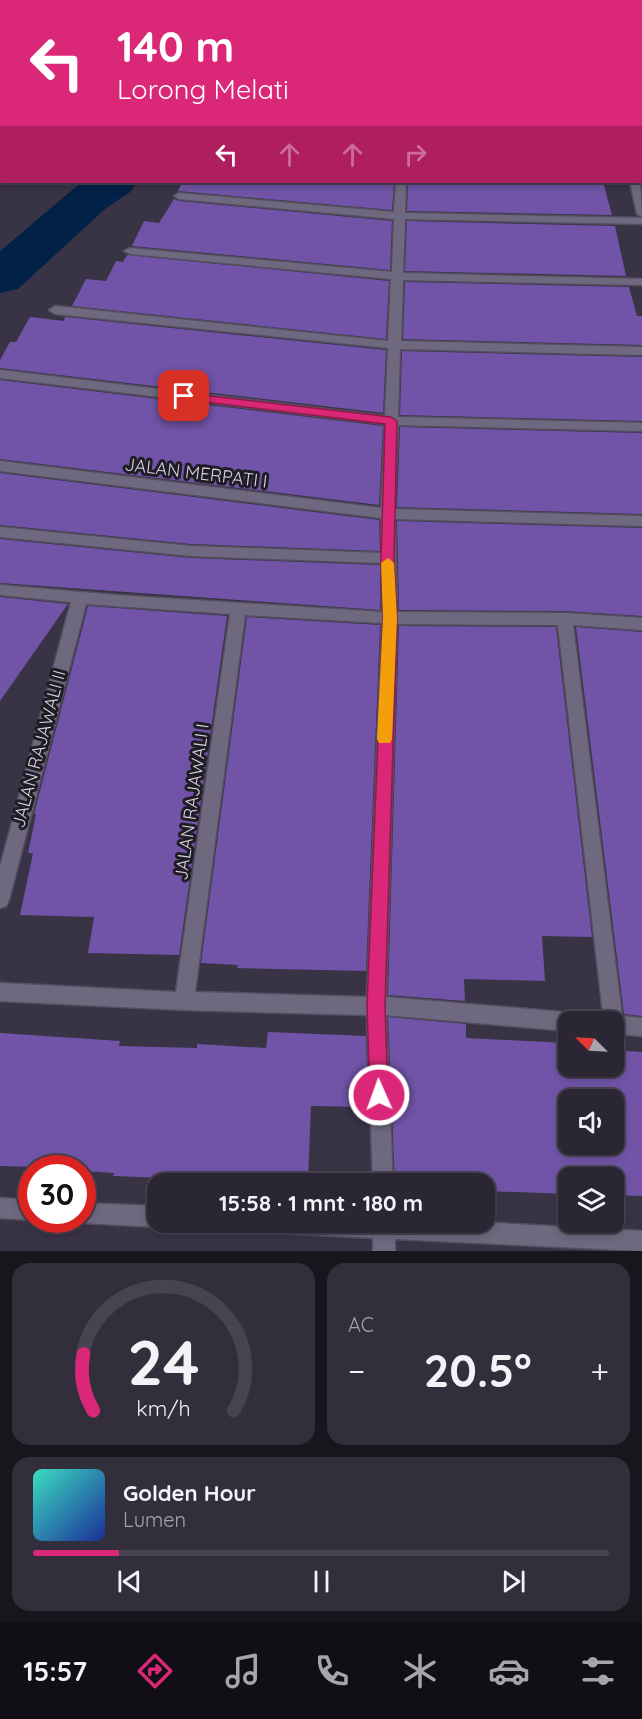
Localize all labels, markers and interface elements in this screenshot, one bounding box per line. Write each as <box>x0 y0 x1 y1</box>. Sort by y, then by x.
text: 140 m <box>117 20 234 73</box>
icon: left <box>18 24 96 102</box>
text: Lorong Melati <box>117 72 289 106</box>
icon: left <box>210 138 243 171</box>
icon: ahead <box>273 138 306 171</box>
icon: ahead <box>336 138 369 171</box>
icon: right <box>399 138 432 171</box>
pin <box>158 370 209 421</box>
icon: arrive <box>167 379 200 412</box>
street label: JALAN MERPATI I <box>123 452 269 493</box>
street label: JALAN RAJAWALI II <box>6 667 71 830</box>
street label: JALAN RAJAWALI I <box>169 722 214 882</box>
north arrow <box>558 1011 624 1077</box>
map controls <box>558 1011 624 1233</box>
position arrow <box>347 1063 411 1127</box>
button: sound <box>558 1089 624 1155</box>
speed limit sign: 30 <box>18 1155 96 1233</box>
button: layers <box>558 1167 624 1233</box>
text: 15:58 · 1 mnt · 180 m <box>219 1189 423 1217</box>
text: AC <box>348 1312 374 1337</box>
text: 24 <box>127 1323 200 1401</box>
text: 20.5° <box>424 1342 532 1398</box>
text: − <box>348 1350 365 1391</box>
text: + <box>590 1350 609 1391</box>
text: km/h <box>136 1395 191 1421</box>
text: Golden Hour <box>123 1479 256 1507</box>
text: Lumen <box>123 1507 186 1532</box>
icon: previous <box>113 1565 146 1598</box>
icon: pause <box>305 1565 338 1598</box>
icon: next <box>497 1565 530 1598</box>
icon: directions <box>134 1650 176 1692</box>
icon: music <box>222 1650 264 1692</box>
icon: phone <box>311 1650 353 1692</box>
icon: climate <box>399 1650 441 1692</box>
icon: car <box>488 1650 530 1692</box>
icon: filters <box>577 1650 619 1692</box>
text: 15:57 <box>23 1654 87 1688</box>

